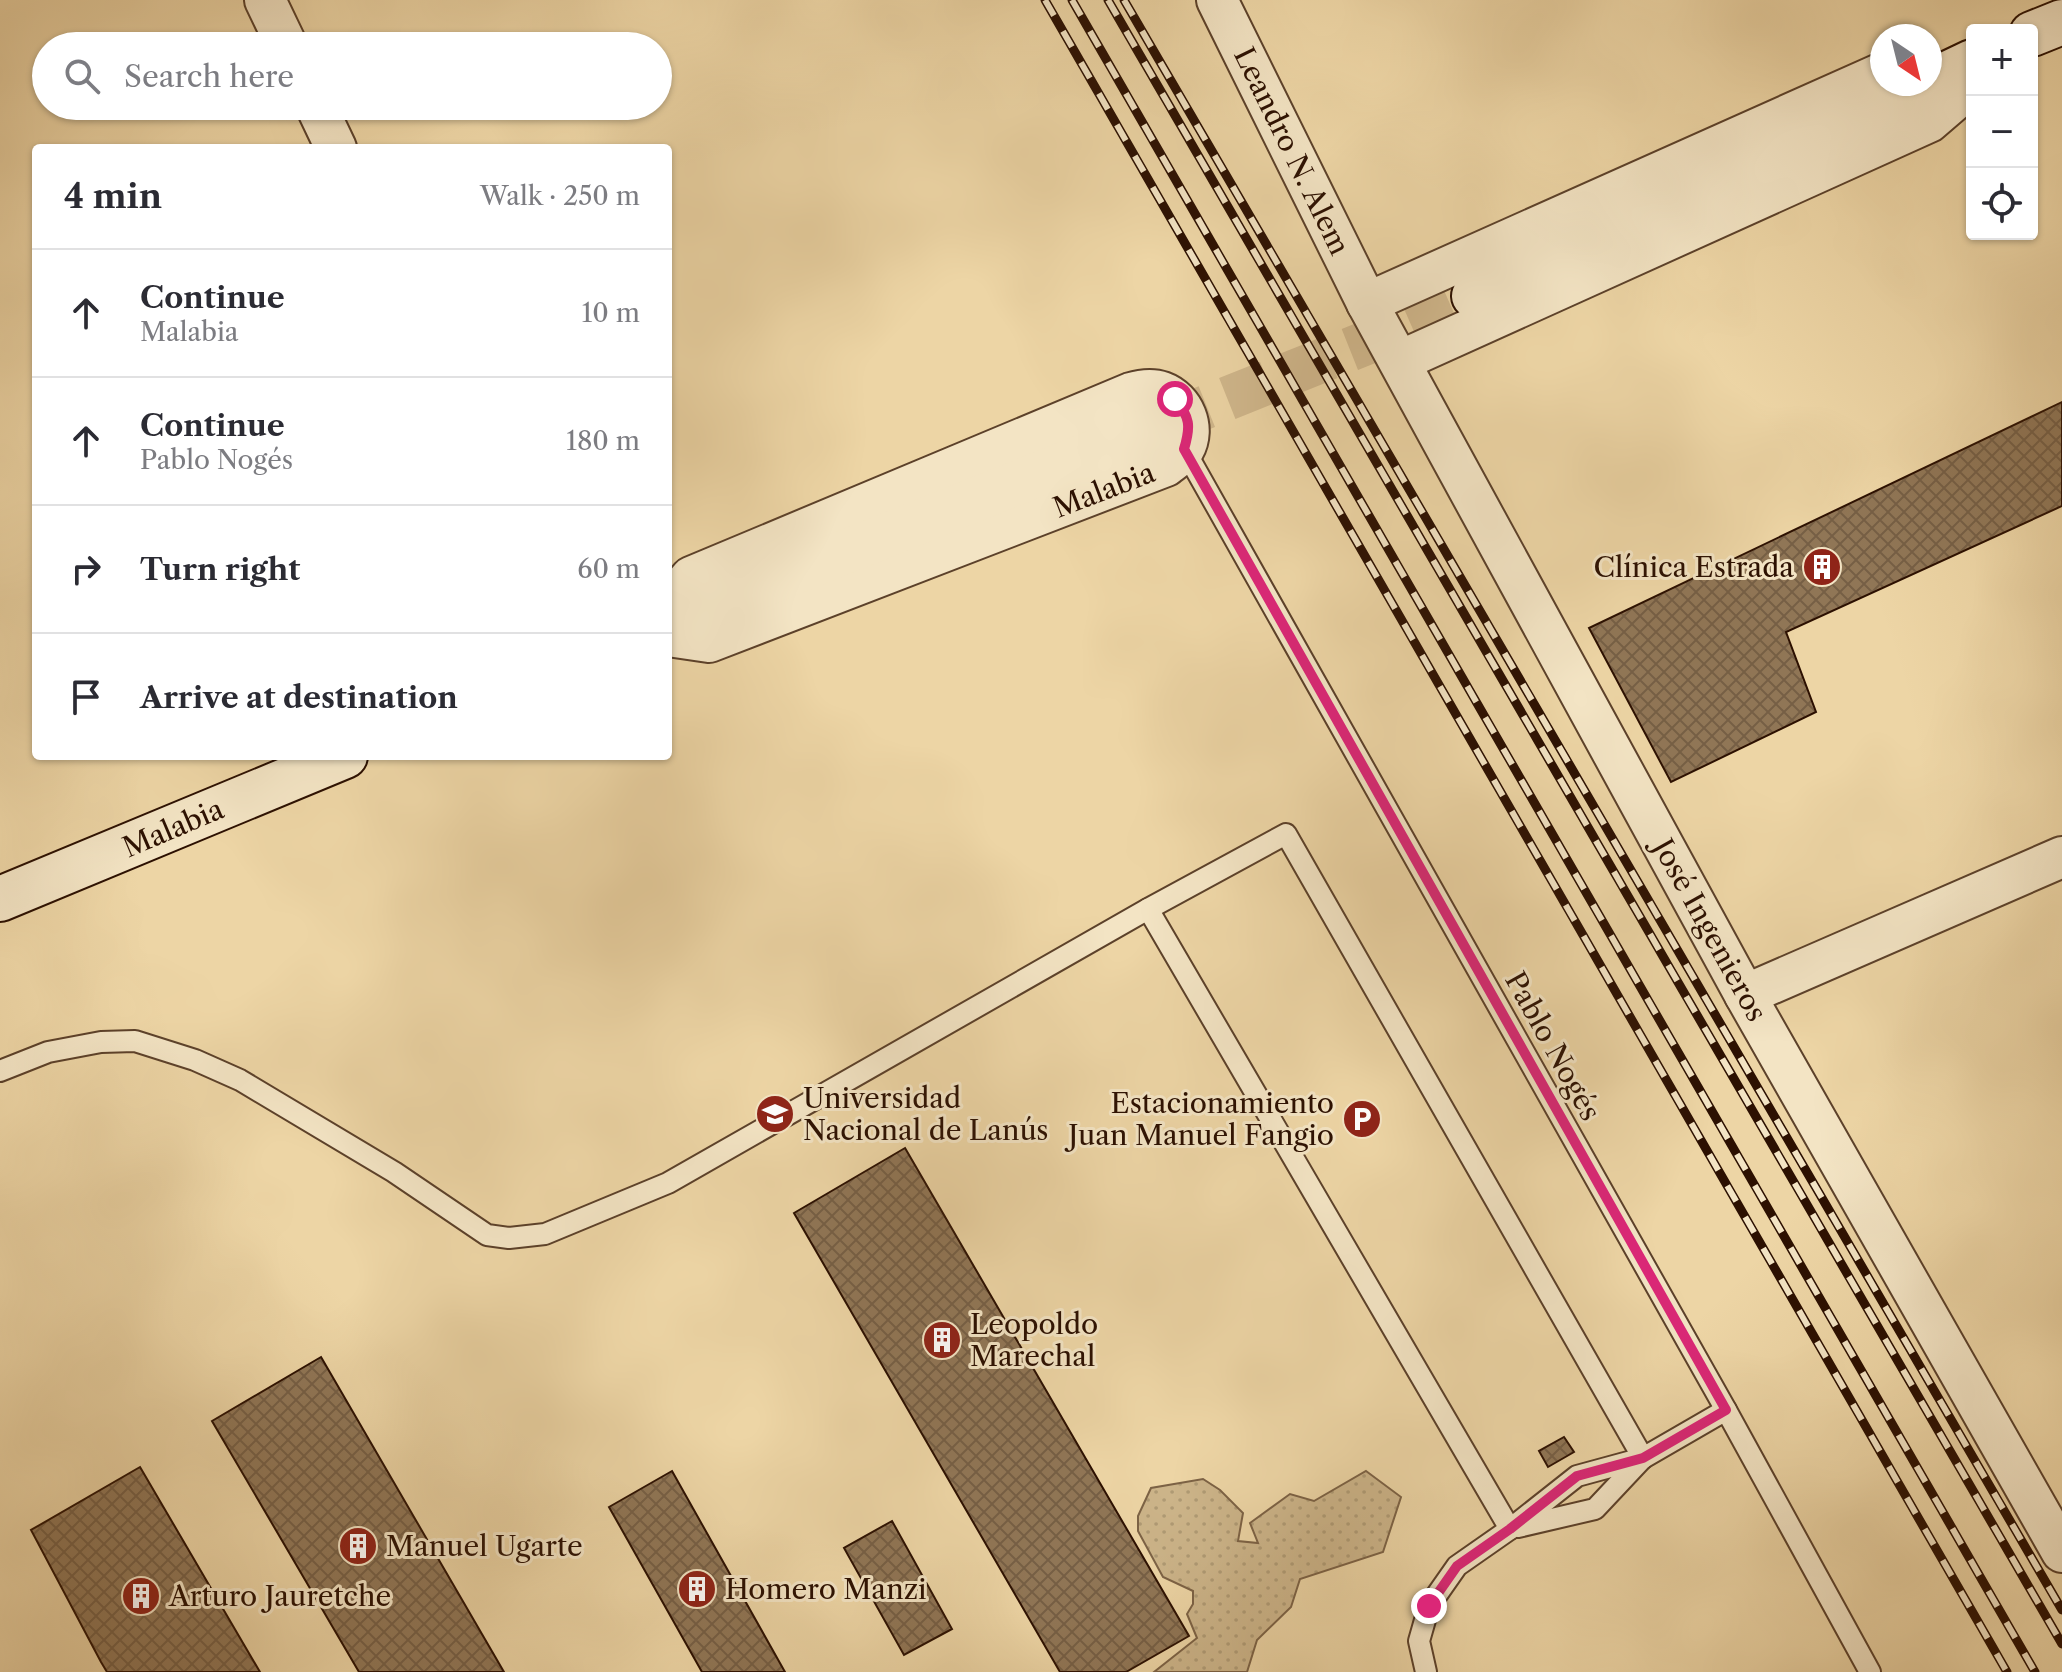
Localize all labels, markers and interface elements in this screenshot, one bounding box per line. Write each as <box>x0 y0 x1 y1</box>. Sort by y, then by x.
north arrow <box>1870 24 1942 96</box>
map controls <box>1966 24 2038 240</box>
button: + <box>1966 24 2038 96</box>
search box <box>32 32 672 120</box>
street label: Leandro N. Alem <box>1227 42 1357 260</box>
icon: search <box>60 54 104 98</box>
text: Search here <box>124 58 294 95</box>
button: − <box>1966 96 2038 168</box>
button: locate <box>1966 168 2038 240</box>
text: 4 min <box>64 175 162 217</box>
text: Walk · 250 m <box>480 180 640 212</box>
text: Continue <box>140 279 285 316</box>
icon: ahead <box>64 291 108 335</box>
text: 10 m <box>581 297 640 329</box>
text: Malabia <box>140 316 239 348</box>
route start <box>1157 381 1193 417</box>
text: Continue <box>140 407 285 444</box>
icon: ahead <box>64 419 108 463</box>
text: 180 m <box>566 425 640 457</box>
text: Pablo Nogés <box>140 444 293 476</box>
street label: Malabia <box>1048 455 1160 525</box>
building icon: Clínica Estrada <box>1801 546 1843 588</box>
icon: right <box>64 547 108 591</box>
place label: Clínica Estrada <box>1593 550 1794 584</box>
text: Turn right <box>140 551 300 588</box>
text: 60 m <box>577 553 640 585</box>
icon: arrive <box>64 675 108 719</box>
text: Arrive at destination <box>140 679 458 716</box>
street label: Malabia <box>118 792 229 864</box>
street label: José Ingenieros <box>1644 829 1774 1027</box>
street label: Pablo Nogés <box>1498 966 1608 1126</box>
place label: Universidad Nacional de Lanús <box>803 1081 1049 1147</box>
place label: Estacionamiento Juan Manuel Fangio <box>1064 1086 1334 1152</box>
school or university icon: Universidad Nacional de Lanús <box>754 1093 796 1135</box>
parking icon: Estacionamiento Juan Manuel Fangio <box>1341 1098 1383 1140</box>
place label: Leopoldo Marechal <box>970 1307 1098 1373</box>
building icon: Leopoldo Marechal <box>921 1319 963 1361</box>
building icon: Manuel Ugarte <box>337 1525 379 1567</box>
place label: Manuel Ugarte <box>386 1529 583 1563</box>
building icon: Homero Manzi <box>676 1568 718 1610</box>
place label: Homero Manzi <box>725 1572 927 1606</box>
building icon: Arturo Jauretche <box>120 1575 162 1617</box>
place label: Arturo Jauretche <box>168 1579 391 1613</box>
route end <box>1411 1588 1447 1624</box>

